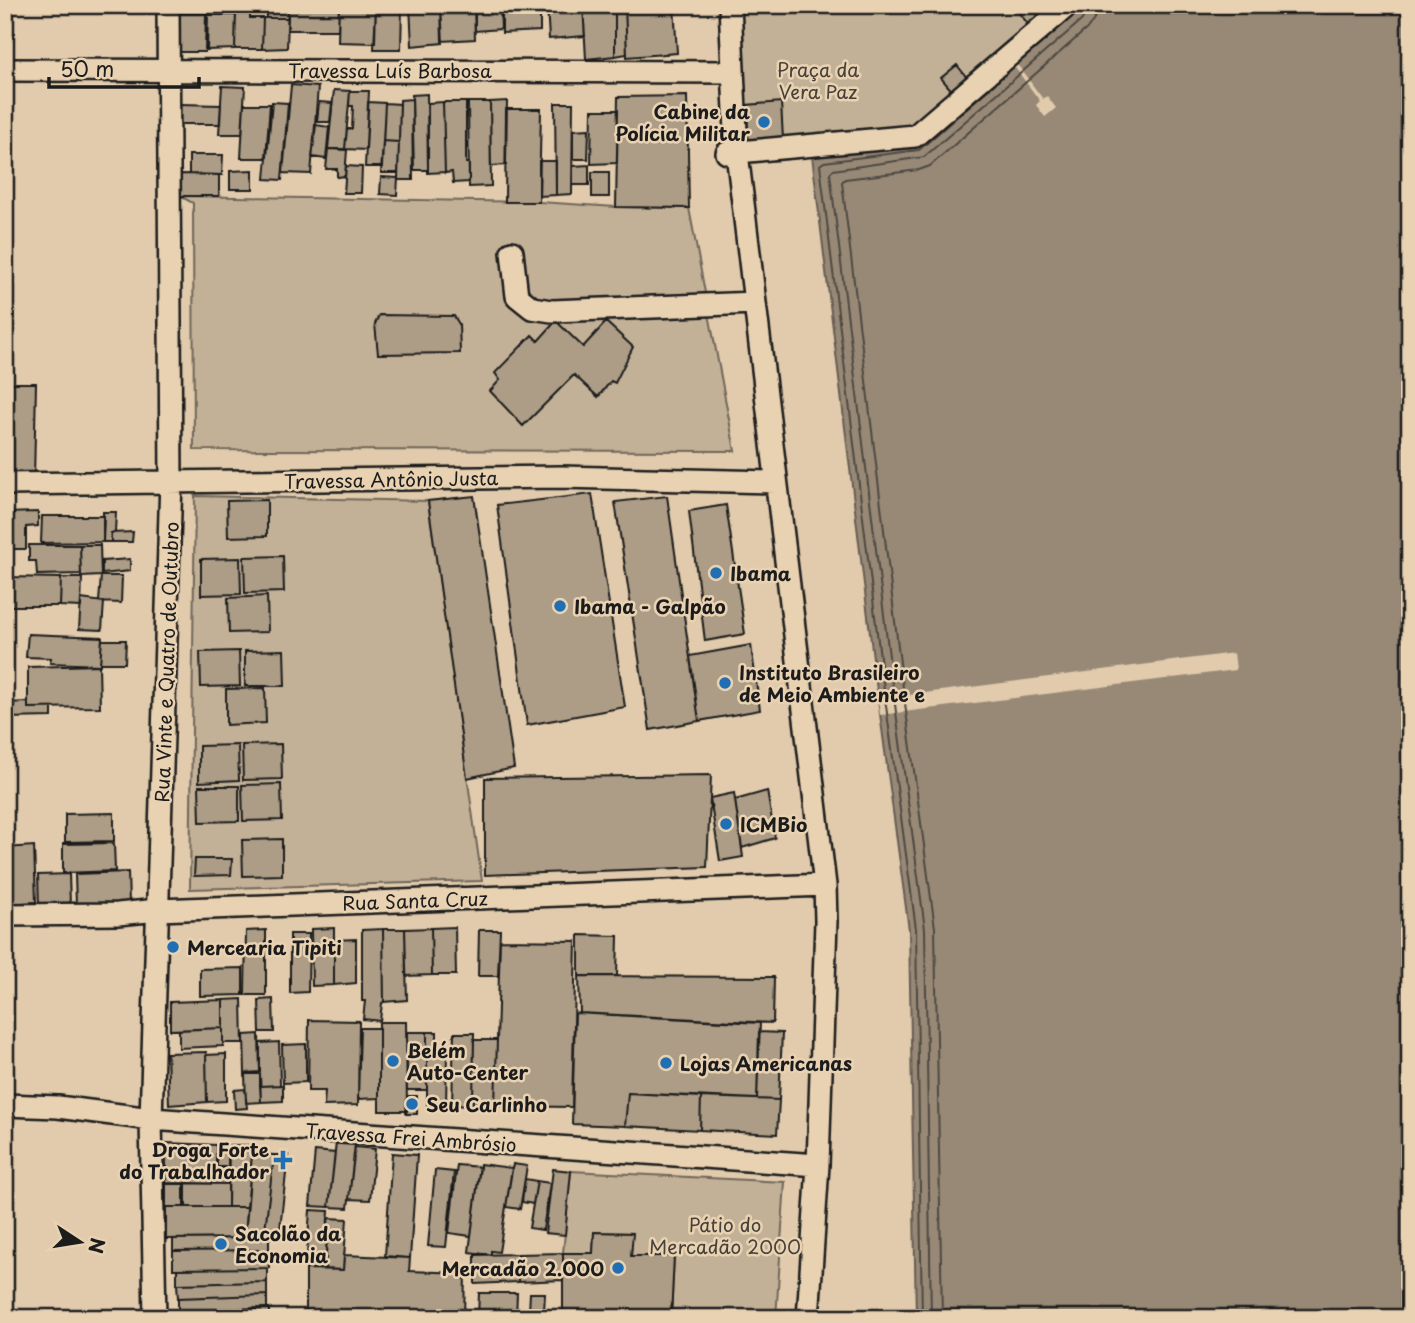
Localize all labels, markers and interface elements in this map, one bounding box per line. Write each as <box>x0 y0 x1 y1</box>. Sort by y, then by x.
scale bar <box>49 46 200 90</box>
text: 50 m <box>60 52 114 84</box>
park label: Praça da Vera Paz <box>777 55 859 105</box>
street label: Travessa Luís Barbosa <box>288 56 492 84</box>
place label: Cabine da Polícia Militar <box>616 97 750 147</box>
marker: Cabine da Polícia Militar <box>756 114 772 130</box>
street label: Travessa Antônio Justa <box>284 463 499 495</box>
street label: Rua Vinte e Quatro de Outubro <box>147 521 185 803</box>
place label: Ibama <box>730 559 791 587</box>
marker: Ibama <box>708 565 724 581</box>
place label: Ibama - Galpão <box>574 592 726 620</box>
marker: Ibama - Galpão <box>552 598 568 614</box>
place label: Instituto Brasileiro de Meio Ambiente e <box>739 658 925 708</box>
marker: Instituto Brasileiro de Meio Ambiente e <box>717 675 733 691</box>
place label: ICMBio <box>740 810 807 838</box>
marker: ICMBio <box>718 816 734 832</box>
street label: Rua Santa Cruz <box>342 883 488 917</box>
place label: Mercearia Tipiti <box>187 933 342 961</box>
marker: Mercearia Tipiti <box>165 939 181 955</box>
place label: Belém Auto-Center <box>407 1036 528 1086</box>
place label: Lojas Americanas <box>680 1049 852 1077</box>
marker: Belém Auto-Center <box>385 1053 401 1069</box>
marker: Lojas Americanas <box>658 1055 674 1071</box>
place label: Seu Carlinho <box>426 1090 547 1118</box>
marker: Seu Carlinho <box>404 1096 420 1112</box>
street label: Travessa Frei Ambrósio <box>305 1116 517 1158</box>
place label: Droga Forte do Trabalhador <box>119 1135 269 1185</box>
marker: Droga Forte do Trabalhador <box>275 1152 291 1168</box>
north arrow <box>46 1208 116 1278</box>
park label: Pátio do Mercadão 2000 <box>649 1210 801 1260</box>
place label: Sacolão da Economia <box>235 1219 341 1269</box>
text: N <box>82 1235 113 1256</box>
marker: Sacolão da Economia <box>213 1236 229 1252</box>
place label: Mercadão 2.000 <box>442 1254 604 1282</box>
marker: Mercadão 2.000 <box>610 1260 626 1276</box>

